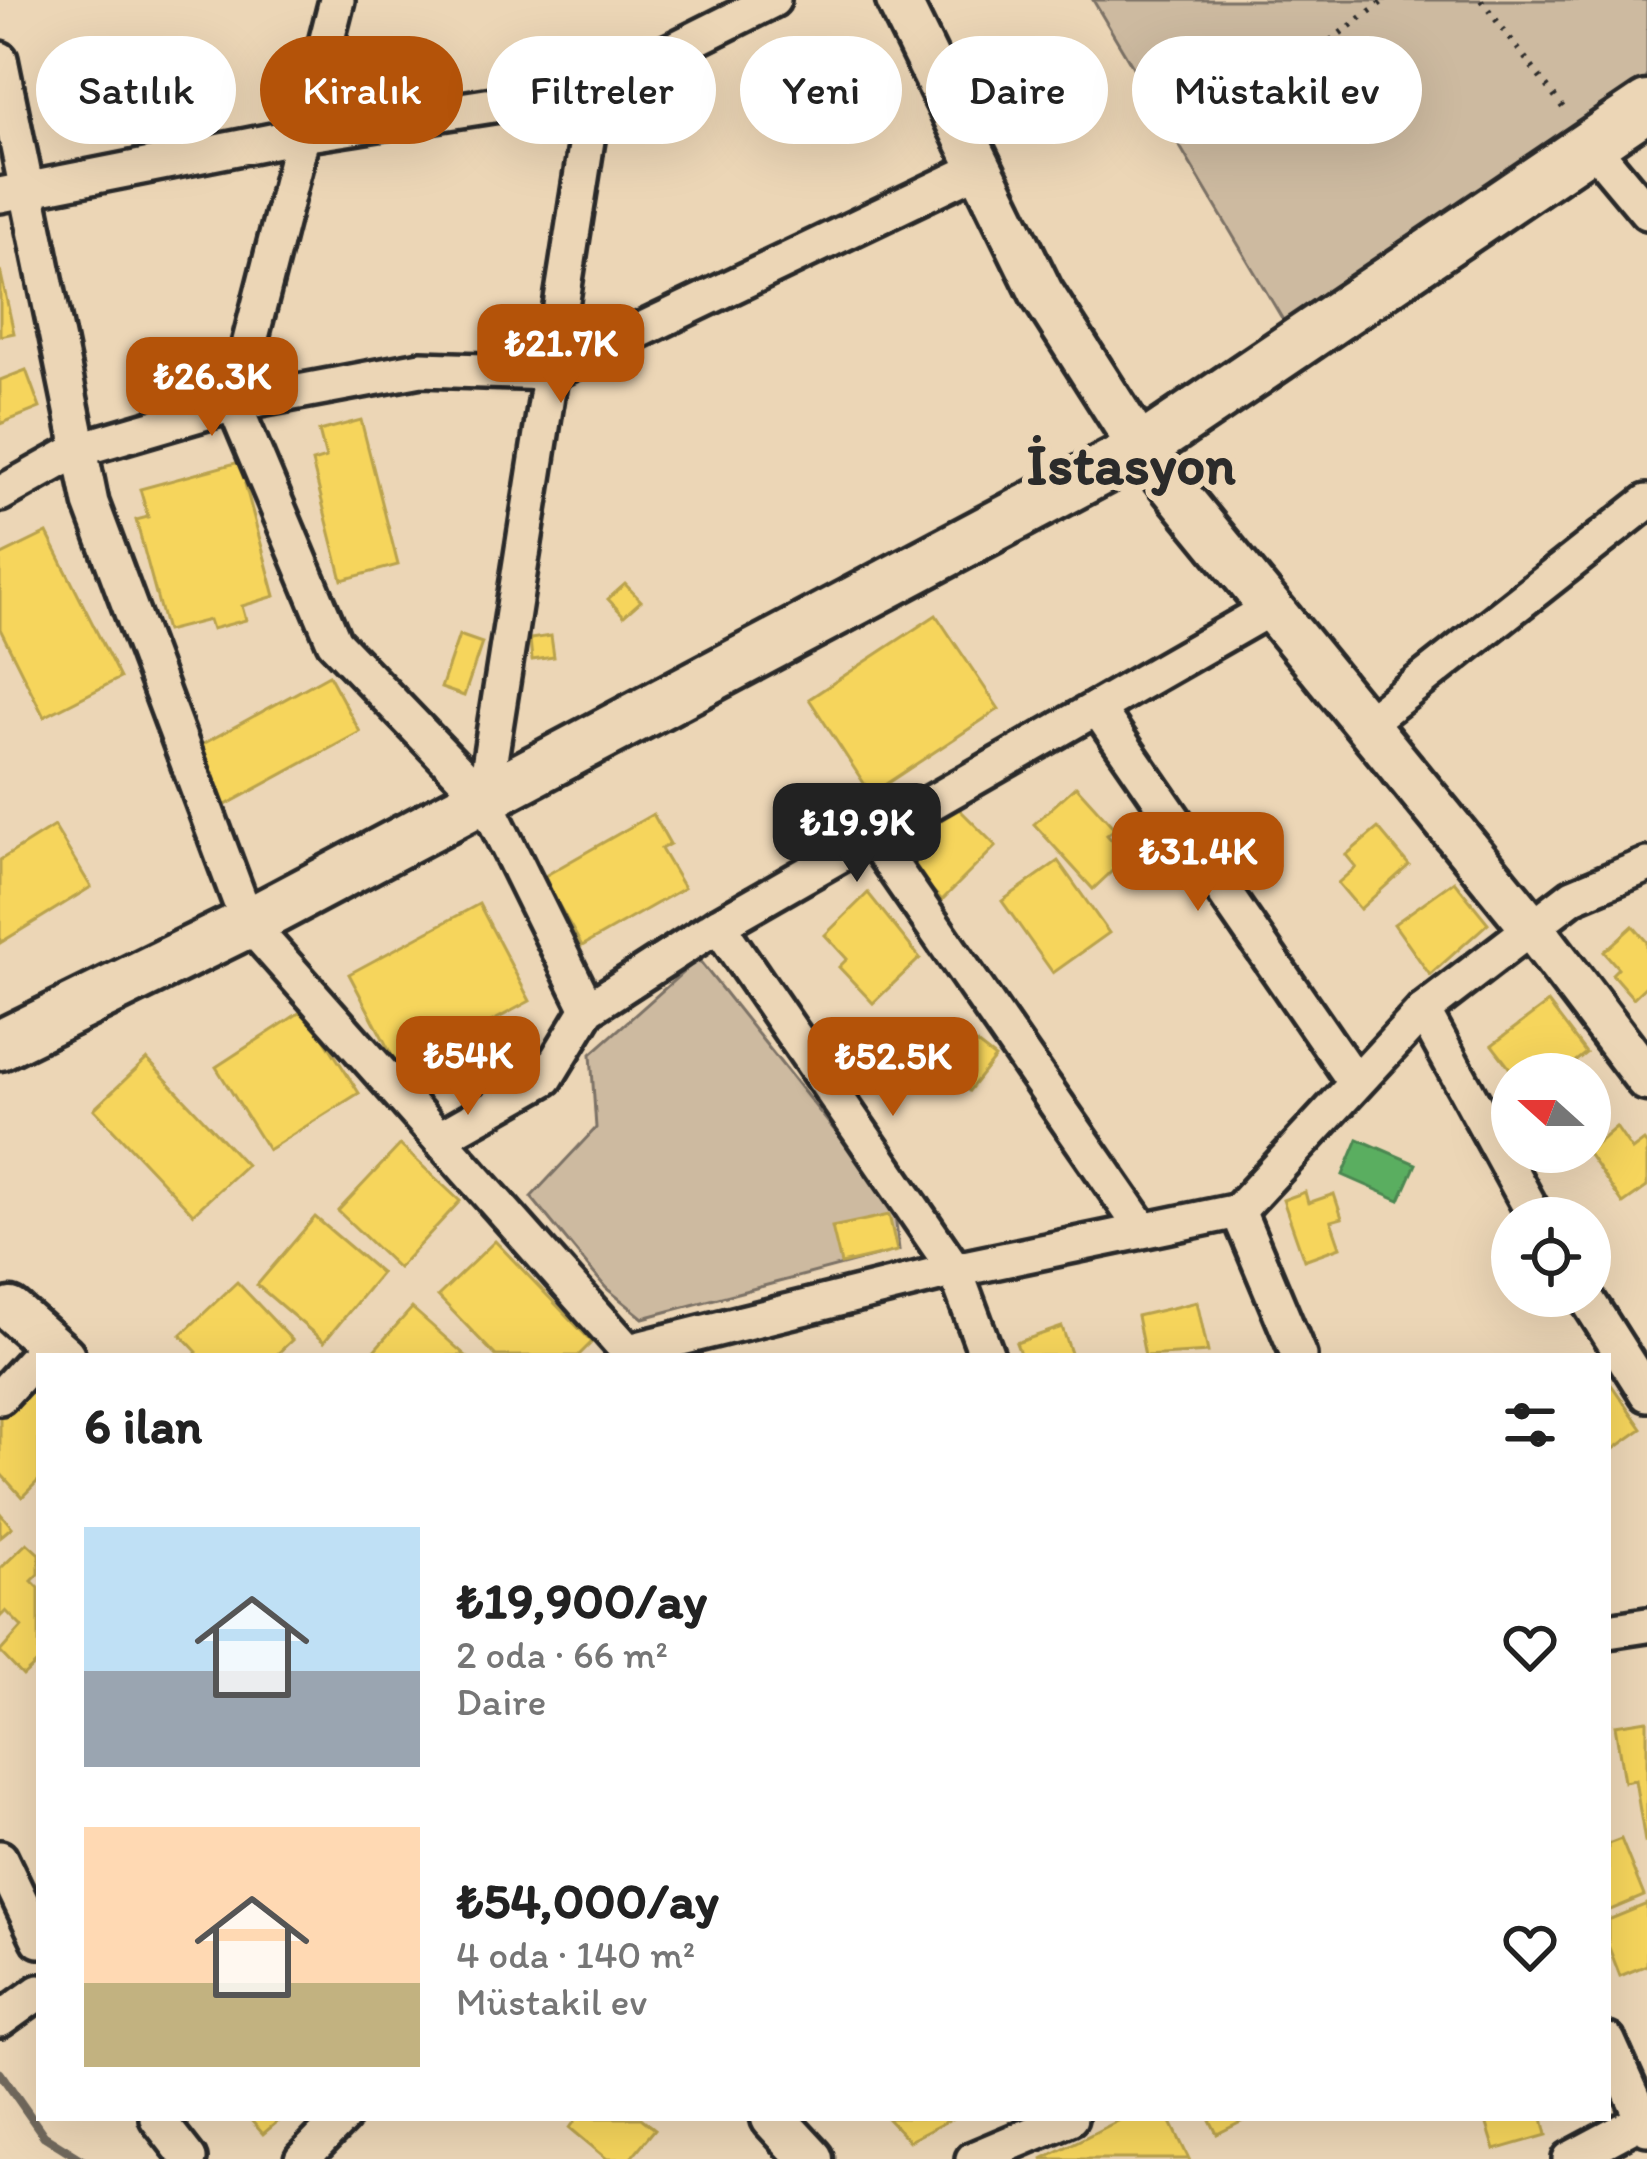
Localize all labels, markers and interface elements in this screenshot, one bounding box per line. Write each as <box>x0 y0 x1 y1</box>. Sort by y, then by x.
chip: Satılık <box>36 36 236 144</box>
chip: Kiralık <box>260 36 463 144</box>
chip: Filtreler <box>487 36 716 144</box>
chip: Yeni <box>740 36 902 144</box>
chip: Daire <box>926 36 1108 144</box>
chip: Müstakil ev <box>1132 36 1422 144</box>
pin: ₺21.7K <box>463 304 659 406</box>
text: ₺21.7K <box>504 319 618 366</box>
pin: ₺26.3K <box>114 337 310 439</box>
text: ₺26.3K <box>153 352 271 399</box>
district label: İstasyon <box>1026 430 1236 498</box>
pin: ₺19.9K <box>759 783 955 885</box>
text: ₺19.9K <box>800 798 914 845</box>
pin: ₺31.4K <box>1100 812 1296 914</box>
text: ₺31.4K <box>1139 827 1257 874</box>
pin: ₺54K <box>397 1016 539 1118</box>
pin: ₺52.5K <box>795 1017 991 1119</box>
text: ₺54K <box>423 1031 513 1078</box>
text: ₺52.5K <box>835 1032 951 1079</box>
north arrow <box>1491 1053 1611 1173</box>
map controls <box>1491 1053 1611 1317</box>
button: locate <box>1491 1197 1611 1317</box>
icon: filters <box>1497 1392 1563 1458</box>
text: 6 ilan <box>84 1395 202 1456</box>
text: ₺19,900/ay <box>456 1570 707 1631</box>
icon: home <box>180 1575 324 1719</box>
icon: heart <box>1497 1614 1563 1680</box>
text: 2 oda · 66 m² <box>456 1631 668 1678</box>
text: Daire <box>456 1678 546 1725</box>
text: ₺54,000/ay <box>456 1870 719 1931</box>
icon: home <box>180 1875 324 2019</box>
icon: heart <box>1497 1914 1563 1980</box>
text: 4 oda · 140 m² <box>456 1931 695 1978</box>
text: Müstakil ev <box>456 1978 647 2025</box>

